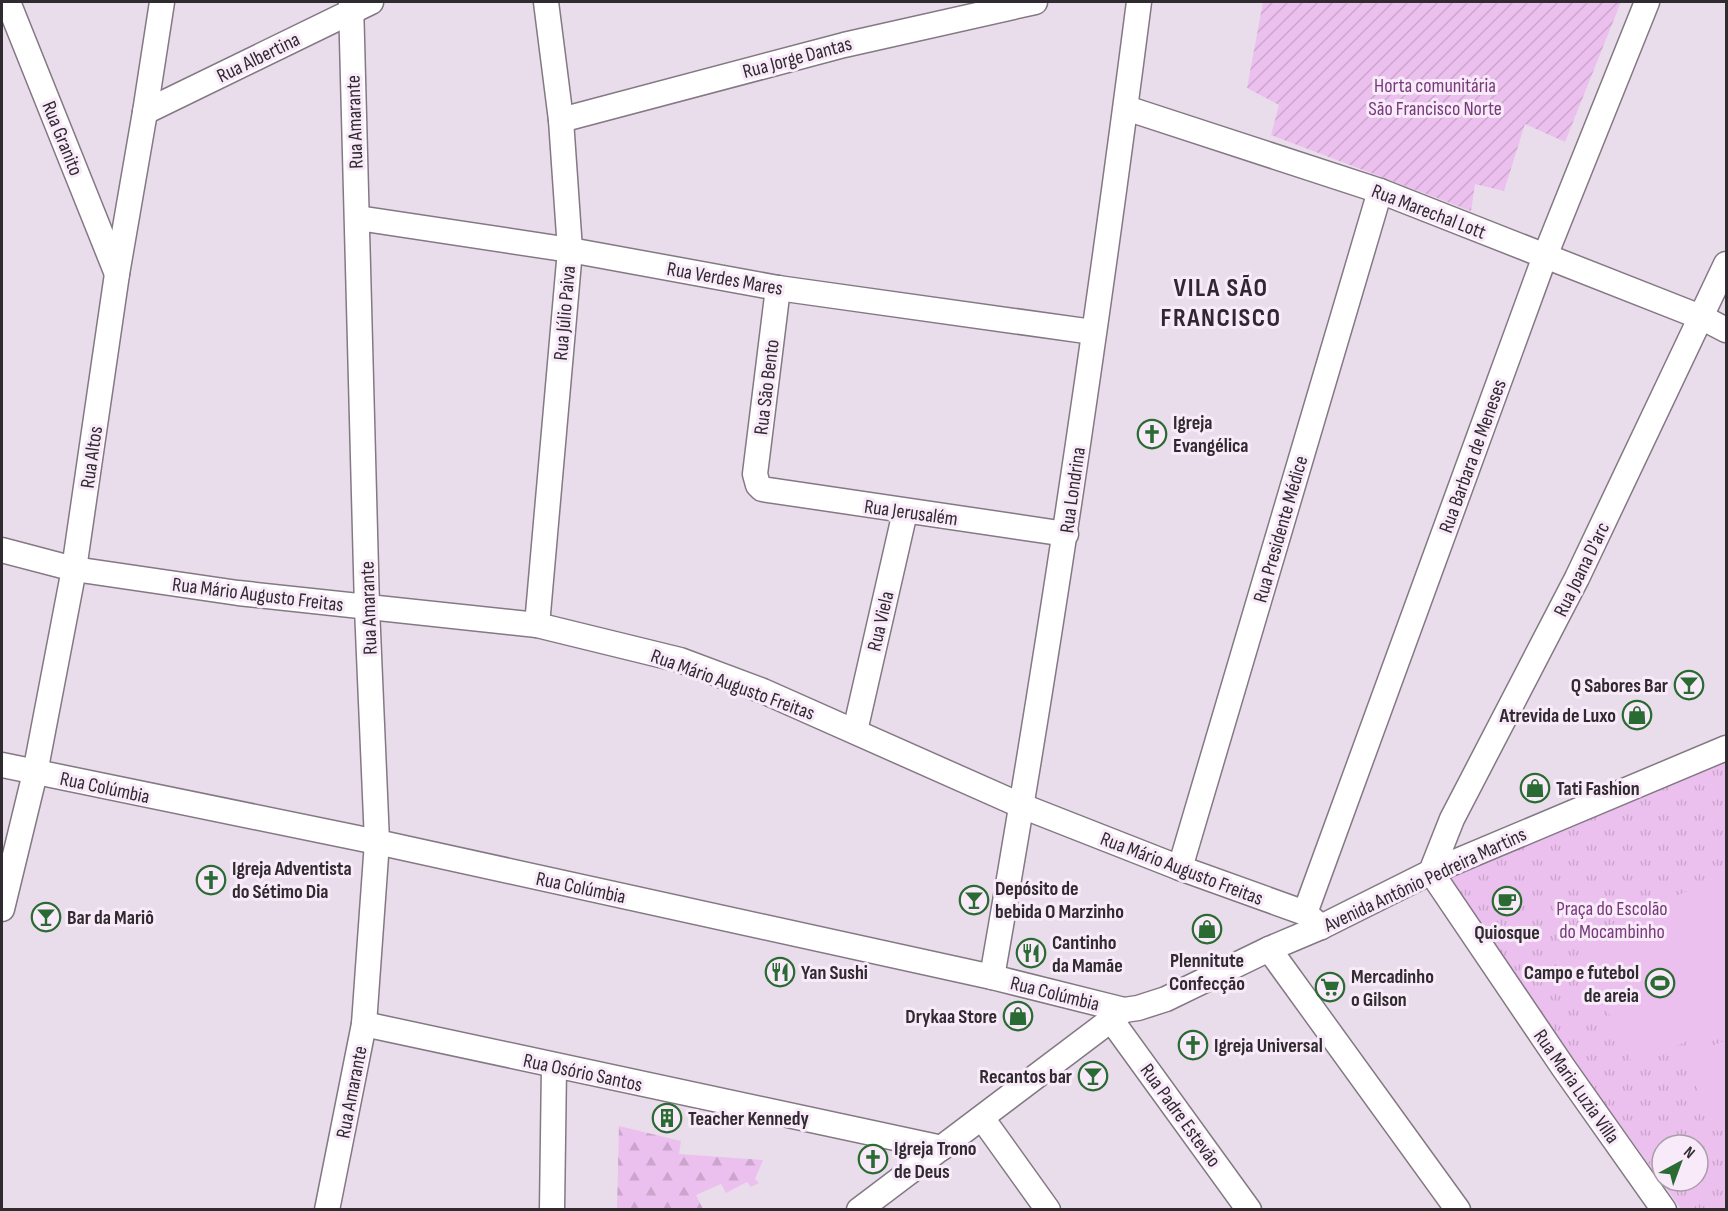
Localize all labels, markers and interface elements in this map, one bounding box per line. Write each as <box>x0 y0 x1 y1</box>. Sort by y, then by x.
street label: Rua Albertina <box>213 28 304 88</box>
street label: Rua Jorge Dantas <box>740 32 855 84</box>
park label: Horta comunitária São Francisco Norte <box>1368 74 1502 121</box>
street label: Rua Amarante <box>341 75 369 169</box>
street label: Rua Granito <box>36 98 88 179</box>
street label: Rua Marechal Lott <box>1368 179 1489 245</box>
street label: Rua Verdes Mares <box>665 257 785 301</box>
street label: Rua Júlio Paiva <box>549 265 581 361</box>
district label: VILA SÃO FRANCISCO <box>1160 273 1282 334</box>
street label: Rua São Bento <box>749 338 785 436</box>
street label: Rua Barbara de Meneses <box>1434 376 1512 536</box>
place label: Igreja Evangélica <box>1173 411 1249 458</box>
church icon: Igreja Evangélica <box>1136 418 1168 450</box>
street label: Rua Altos <box>76 425 108 490</box>
street label: Rua Londrina <box>1055 446 1091 535</box>
street label: Rua Presidente Médice <box>1249 453 1313 605</box>
street label: Rua Jerusalém <box>863 495 959 531</box>
street label: Rua Joana D'arc <box>1549 518 1615 621</box>
street label: Rua Amarante <box>355 561 383 655</box>
street label: Rua Mário Augusto Freitas <box>171 573 345 617</box>
street label: Rua Viela <box>862 589 899 653</box>
street label: Rua Mário Augusto Freitas <box>648 644 818 726</box>
bar icon: Q Sabores Bar <box>1673 669 1705 701</box>
place label: Q Sabores Bar <box>1571 674 1668 698</box>
shop icon: Atrevida de Luxo <box>1621 699 1653 731</box>
place label: Atrevida de Luxo <box>1499 704 1616 728</box>
street label: Rua Colúmbia <box>58 767 152 809</box>
shop icon: Tati Fashion <box>1519 772 1551 804</box>
place label: Tati Fashion <box>1556 777 1640 801</box>
street label: Avenida Antônio Pedreira Martins <box>1320 822 1530 938</box>
street label: Rua Mário Augusto Freitas <box>1097 827 1266 911</box>
place label: Igreja Adventista do Sétimo Dia <box>232 857 352 904</box>
church icon: Igreja Adventista do Sétimo Dia <box>195 864 227 896</box>
street label: Rua Colúmbia <box>534 867 628 909</box>
place label: Depósito de bebida O Marzinho <box>995 877 1124 924</box>
bar icon: Depósito de bebida O Marzinho <box>958 884 990 916</box>
cafe icon: Quiosque <box>1491 885 1523 917</box>
park label: Praça do Escolão do Mocambinho <box>1556 897 1668 944</box>
bar icon: Bar da Mariô <box>30 901 62 933</box>
place label: Bar da Mariô <box>67 906 154 930</box>
shop icon: Plennitute Confecção <box>1191 913 1223 945</box>
place label: Quiosque <box>1474 921 1540 945</box>
place label: Cantinho da Mamãe <box>1052 931 1123 978</box>
restaurant icon: Cantinho da Mamãe <box>1015 937 1047 969</box>
place label: Plennitute Confecção <box>1169 949 1245 996</box>
restaurant icon: Yan Sushi <box>764 956 796 988</box>
place label: Yan Sushi <box>801 961 868 985</box>
place label: Campo e futebol de areia <box>1524 961 1639 1008</box>
place label: Mercadinho o Gilson <box>1351 965 1434 1012</box>
sports icon: Campo e futebol de areia <box>1644 967 1676 999</box>
street label: Rua Colúmbia <box>1008 971 1102 1017</box>
supermarket icon: Mercadinho o Gilson <box>1314 971 1346 1003</box>
shop icon: Drykaa Store <box>1002 1000 1034 1032</box>
place label: Drykaa Store <box>905 1005 997 1029</box>
street label: Rua Maria Luzia Vílla <box>1528 1025 1624 1148</box>
church icon: Igreja Universal <box>1177 1029 1209 1061</box>
place label: Igreja Universal <box>1214 1034 1323 1058</box>
street label: Rua Amarante <box>331 1044 373 1141</box>
street label: Rua Osório Santos <box>521 1049 645 1097</box>
street label: Rua Padre Estevão <box>1135 1059 1226 1172</box>
bar icon: Recantos bar <box>1077 1060 1109 1092</box>
place label: Recantos bar <box>979 1065 1072 1089</box>
building icon: Teacher Kennedy <box>651 1102 683 1134</box>
place label: Teacher Kennedy <box>688 1107 809 1131</box>
north arrow <box>1650 1133 1710 1193</box>
place label: Igreja Trono de Deus <box>894 1137 977 1184</box>
church icon: Igreja Trono de Deus <box>857 1143 889 1175</box>
text: N <box>1679 1143 1698 1163</box>

